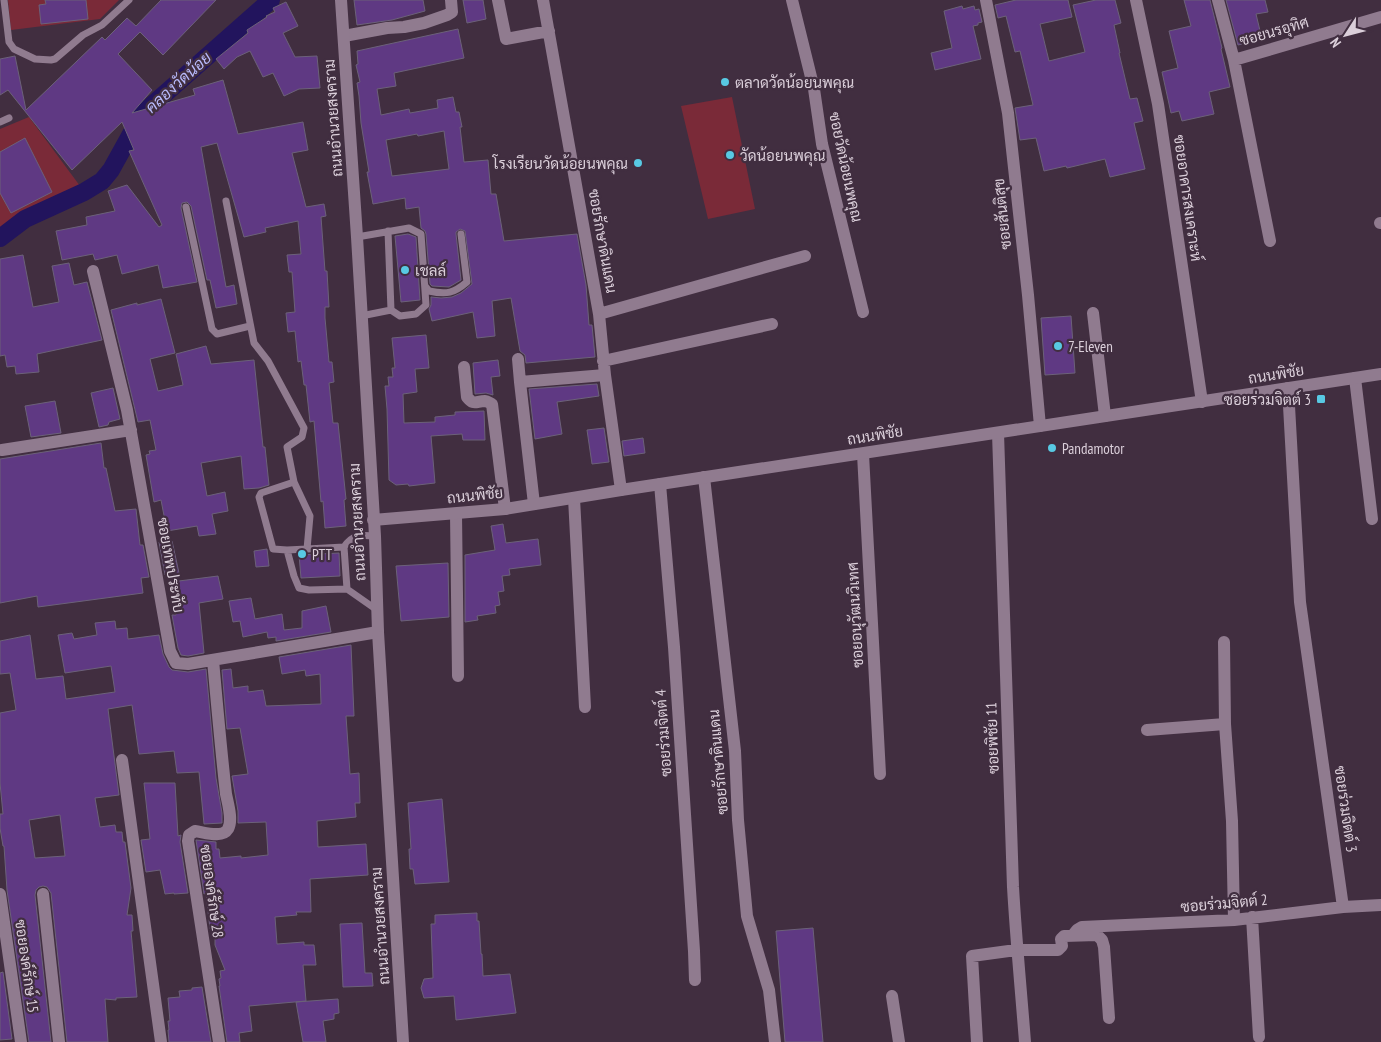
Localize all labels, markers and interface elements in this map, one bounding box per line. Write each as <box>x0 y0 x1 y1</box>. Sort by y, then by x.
north arrow <box>1321 10 1371 60</box>
street label: ซอยนรอุทิศ <box>1237 12 1311 52</box>
text: N <box>1326 34 1345 51</box>
water label: คลองวัดน้อย <box>140 46 215 117</box>
street label: ถนนอำนวยสงคราม <box>319 58 347 178</box>
place label: ตลาดวัดน้อยนพคุณ <box>735 73 854 94</box>
marker: ตลาดวัดน้อยนพคุณ <box>719 76 731 88</box>
street label: ซอยวัดน้อยนพคุณ <box>823 110 867 224</box>
street label: ซอยอาคารสงเคราะห์ <box>1170 134 1206 262</box>
place label: วัดน้อยนพคุณ <box>740 146 825 167</box>
marker: วัดน้อยนพคุณ <box>724 149 736 161</box>
place label: โรงเรียนวัดน้อยนพคุณ <box>492 154 628 175</box>
marker: โรงเรียนวัดน้อยนพคุณ <box>632 157 644 169</box>
street label: ซอยสันติสุข <box>989 177 1017 251</box>
street label: ซอยรักษาดินแดน <box>584 187 622 295</box>
place label: เชลล์ <box>415 261 446 280</box>
marker: เชลล์ <box>399 264 411 276</box>
place label: 7-Eleven <box>1068 337 1113 356</box>
marker: 7-Eleven <box>1052 340 1064 352</box>
street label: ถนนพิชัย <box>1247 360 1305 388</box>
place label: ซอยร่วมจิตต์ 3 <box>1224 390 1311 409</box>
marker: ซอยร่วมจิตต์ 3 <box>1315 393 1327 405</box>
street label: ถนนพิชัย <box>846 421 904 449</box>
place label: Pandamotor <box>1062 439 1125 458</box>
marker: Pandamotor <box>1046 442 1058 454</box>
street label: ถนนอำนวยสงคราม <box>344 463 370 581</box>
street label: ถนนพิชัย <box>446 483 504 507</box>
street label: ซอยเทพประทับ <box>153 516 189 614</box>
place label: PTT <box>312 545 333 564</box>
marker: PTT <box>296 548 308 560</box>
street label: ซอยอนุวัฒนวิเทศ <box>843 562 869 668</box>
street label: ซอยร่วมจิตต์ 4 <box>650 689 676 777</box>
street label: ซอยพิชัย 11 <box>981 702 1003 774</box>
street label: ซอยรักษาดินแดน <box>704 709 732 815</box>
street label: ซอยร่วมจิตต์ 3 <box>1331 764 1361 854</box>
street label: ซอยองค์รักษ์ 28 <box>196 843 228 939</box>
street label: ถนนอำนวยสงคราม <box>366 866 394 986</box>
street label: ซอยร่วมจิตต์ 2 <box>1180 890 1268 916</box>
street label: ซอยองค์รักษ์ 15 <box>11 918 43 1014</box>

